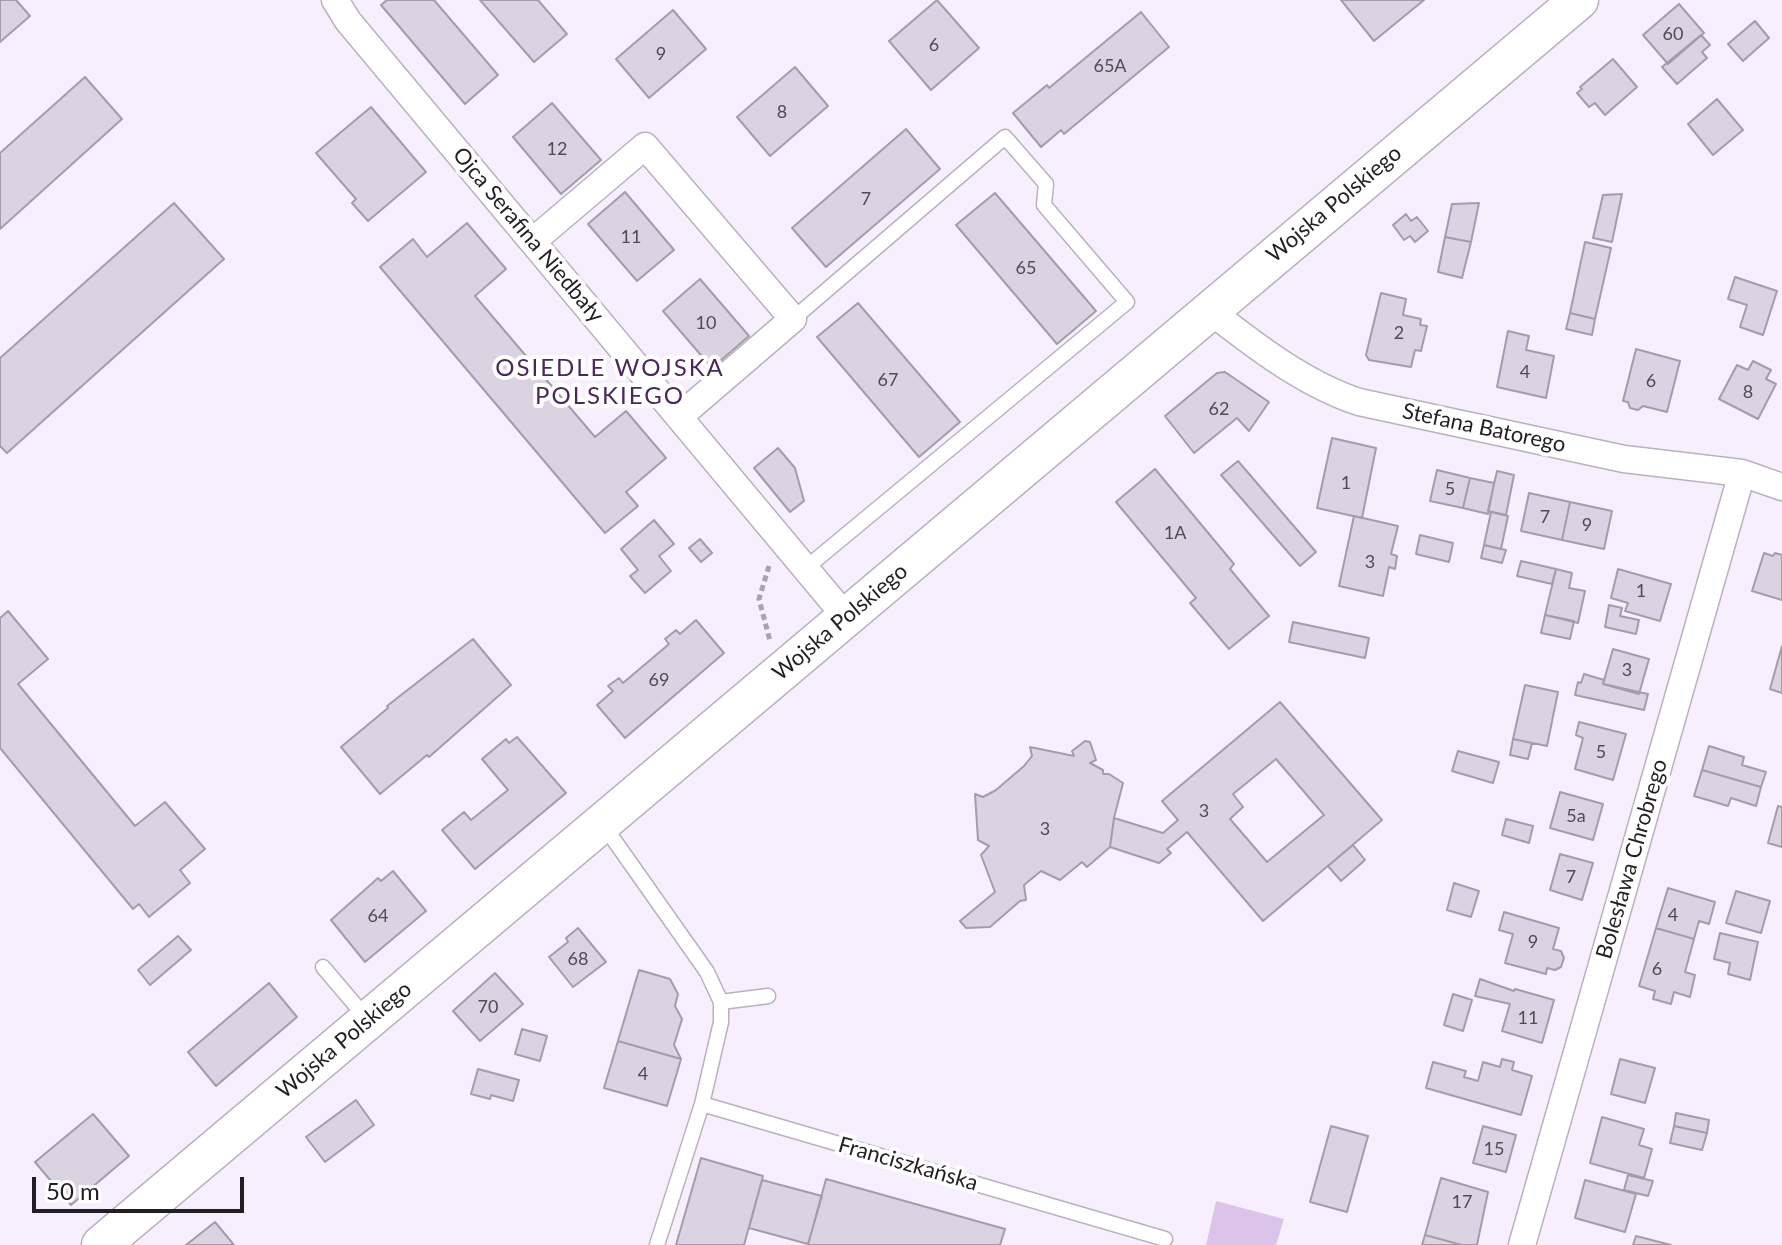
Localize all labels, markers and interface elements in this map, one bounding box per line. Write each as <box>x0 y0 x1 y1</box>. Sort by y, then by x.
house number: 60 <box>1663 23 1683 45</box>
house number: 6 <box>929 34 939 56</box>
house number: 9 <box>656 43 666 65</box>
house number: 65A <box>1093 55 1127 77</box>
house number: 8 <box>777 101 787 123</box>
house number: 12 <box>547 138 567 160</box>
street label: Wojska Polskiego <box>1261 140 1407 268</box>
street label: Ojca Serafina Niedbały <box>447 142 609 328</box>
house number: 7 <box>861 188 871 210</box>
house number: 11 <box>621 226 641 248</box>
house number: 65 <box>1016 257 1036 279</box>
house number: 10 <box>696 312 716 334</box>
house number: 2 <box>1394 322 1404 344</box>
district label: OSIEDLE WOJSKA POLSKIEGO <box>495 354 725 410</box>
house number: 4 <box>1520 361 1530 383</box>
house number: 67 <box>878 369 898 391</box>
house number: 6 <box>1646 370 1656 392</box>
house number: 8 <box>1743 381 1753 403</box>
house number: 62 <box>1209 398 1229 420</box>
street label: Stefana Batorego <box>1400 398 1568 458</box>
house number: 1 <box>1341 472 1351 494</box>
house number: 5 <box>1445 478 1455 500</box>
house number: 7 <box>1540 506 1550 528</box>
house number: 9 <box>1582 514 1592 536</box>
house number: 1A <box>1164 522 1186 544</box>
house number: 3 <box>1365 551 1375 573</box>
street label: Wojska Polskiego <box>767 558 913 686</box>
house number: 1 <box>1636 580 1646 602</box>
house number: 3 <box>1622 659 1632 681</box>
house number: 69 <box>649 669 669 691</box>
house number: 5 <box>1596 741 1606 763</box>
street label: Bolesława Chrobrego <box>1591 756 1673 962</box>
house number: 3 <box>1199 800 1209 822</box>
house number: 5a <box>1566 805 1586 827</box>
house number: 3 <box>1040 818 1050 840</box>
house number: 7 <box>1566 866 1576 888</box>
house number: 4 <box>1668 904 1678 926</box>
house number: 64 <box>368 905 388 927</box>
house number: 9 <box>1528 931 1538 953</box>
house number: 68 <box>568 948 588 970</box>
house number: 6 <box>1652 958 1662 980</box>
street label: Wojska Polskiego <box>271 976 417 1104</box>
house number: 70 <box>478 996 498 1018</box>
house number: 11 <box>1518 1007 1538 1029</box>
house number: 4 <box>638 1063 648 1085</box>
street label: Franciszkańska <box>835 1131 981 1197</box>
house number: 15 <box>1484 1138 1504 1160</box>
scale bar <box>36 1161 248 1211</box>
text: 50 m <box>46 1176 100 1205</box>
house number: 17 <box>1452 1191 1472 1213</box>

